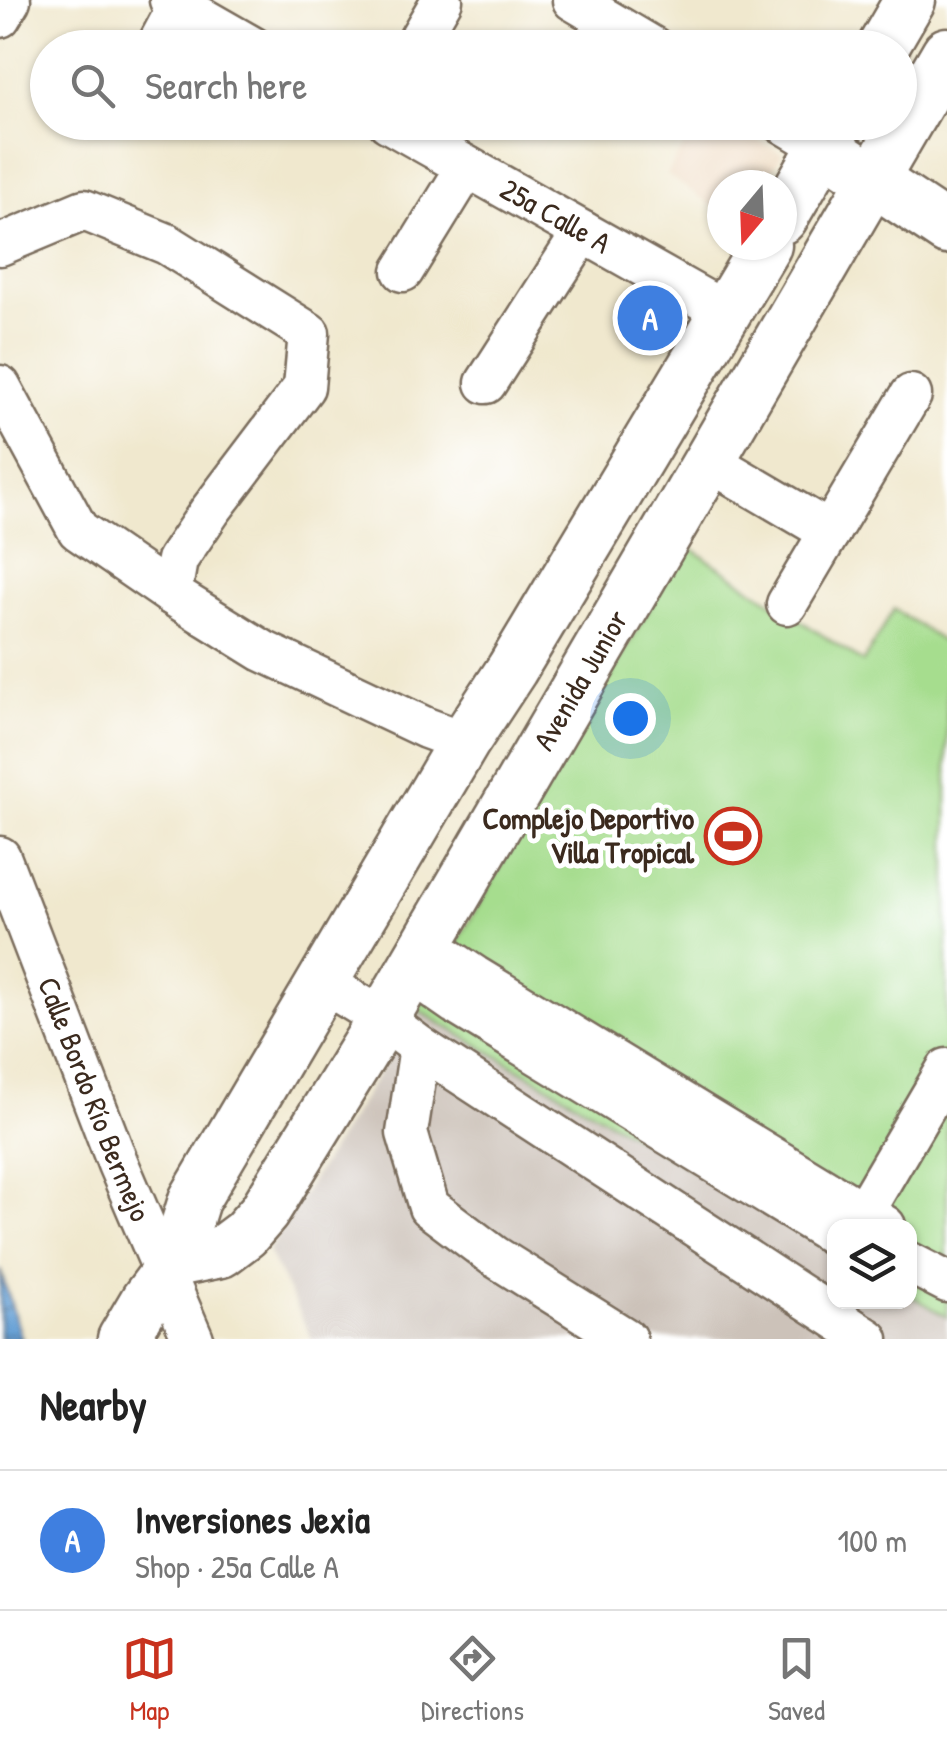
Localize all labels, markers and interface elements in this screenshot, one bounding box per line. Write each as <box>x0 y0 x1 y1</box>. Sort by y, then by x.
search box <box>30 30 917 140</box>
icon: search <box>65 58 120 113</box>
text: Search here <box>145 59 307 111</box>
street label: 25a Calle A <box>494 169 618 263</box>
north arrow <box>707 170 797 260</box>
pin: A <box>618 280 682 356</box>
street label: Avenida Junior <box>523 602 637 757</box>
your location <box>605 693 656 744</box>
place label: Complejo Deportivo Villa Tropical <box>482 798 695 873</box>
sports icon: Complejo Deportivo Villa Tropical <box>703 806 763 866</box>
street label: Calle Bordo Río Bermejo <box>29 971 161 1227</box>
map controls <box>827 1219 917 1309</box>
button: layers <box>827 1219 917 1309</box>
text: Nearby <box>40 1376 147 1433</box>
text: Inversiones Jexia <box>135 1493 370 1545</box>
text: A <box>65 1519 80 1562</box>
text: 100 m <box>838 1519 907 1562</box>
text: Shop · 25a Calle A <box>135 1545 339 1588</box>
tab: Map <box>122 1631 177 1729</box>
tab: Directions <box>421 1631 524 1729</box>
tab: Saved <box>768 1631 825 1729</box>

